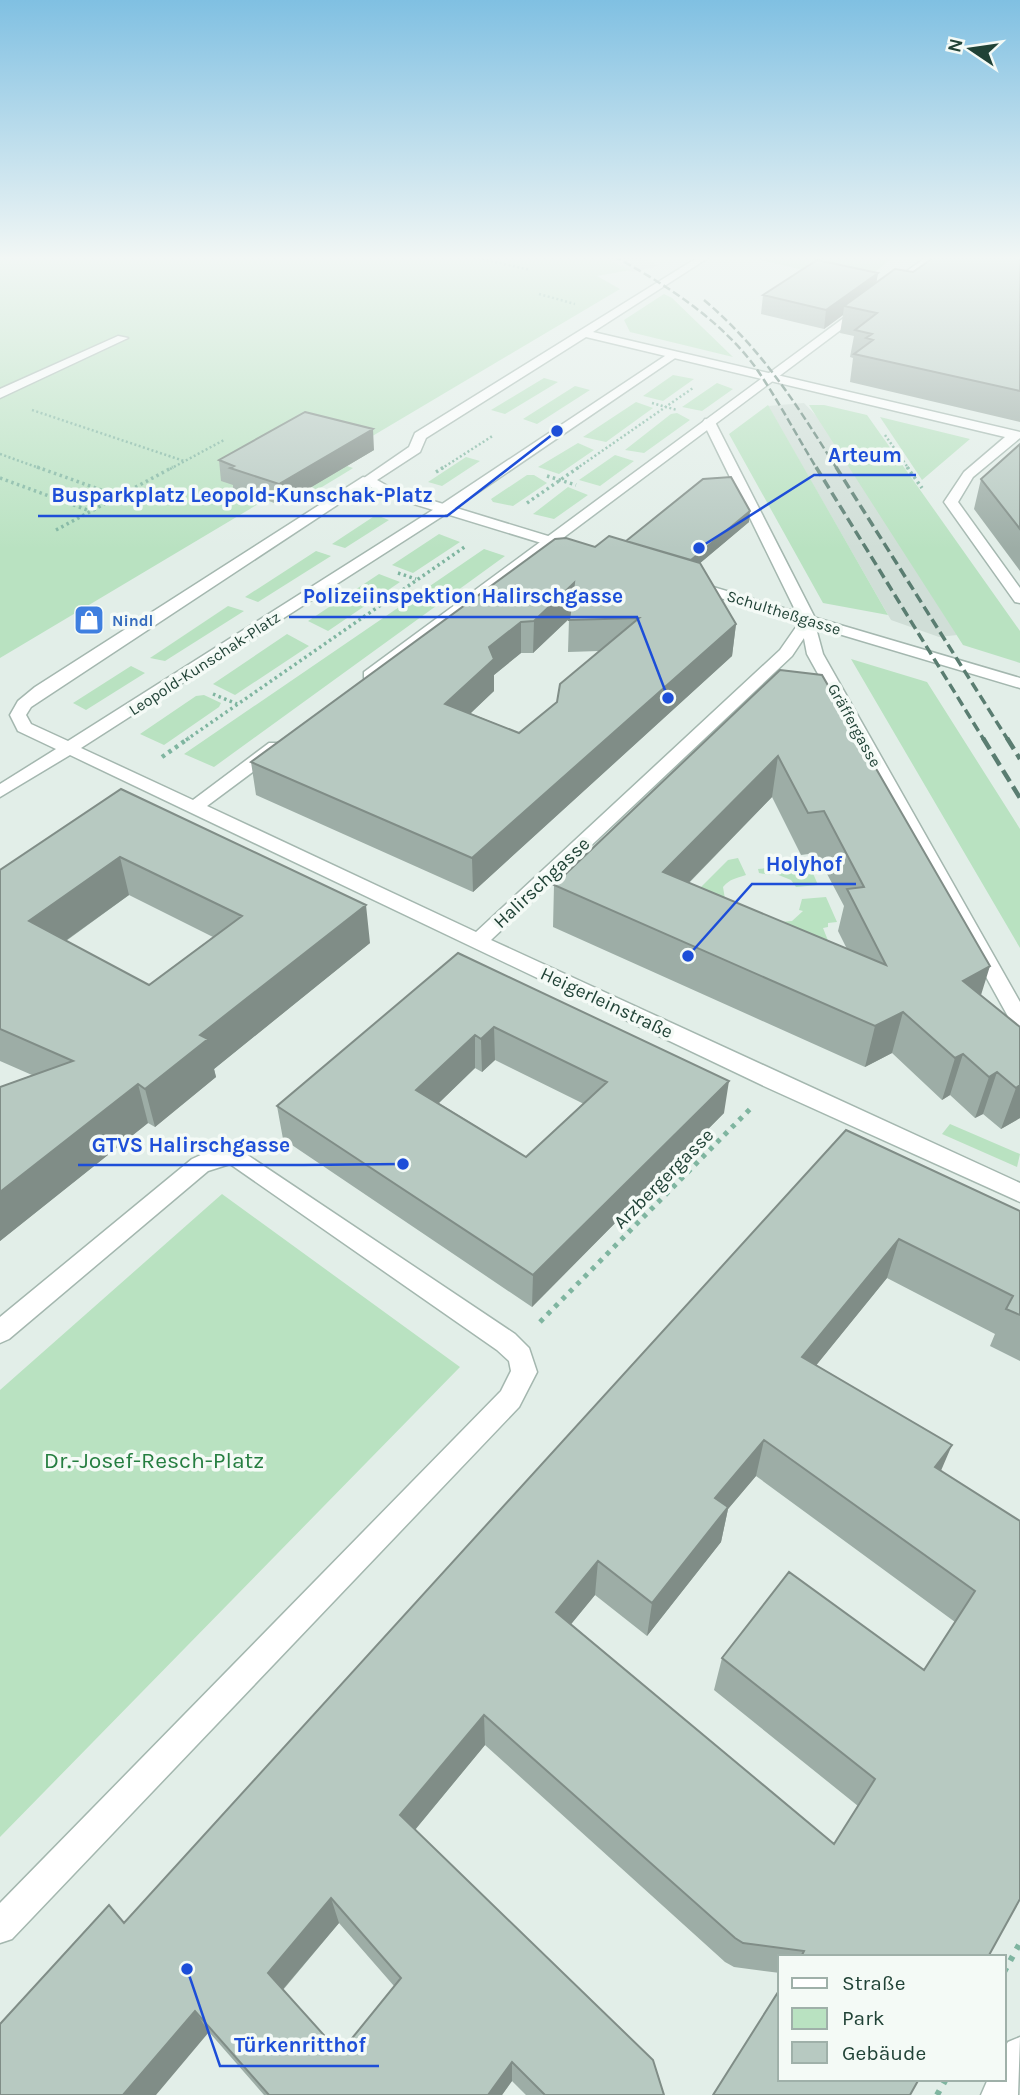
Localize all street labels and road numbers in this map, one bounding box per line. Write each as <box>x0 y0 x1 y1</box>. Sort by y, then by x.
street label: Schultheßgasse <box>724 586 843 639</box>
street label: Leopold-Kunschak-Platz <box>125 607 283 719</box>
street label: Gräffergasse <box>824 680 885 770</box>
street label: Halirschgasse <box>489 833 594 933</box>
street label: Heigerleinstraße <box>537 963 676 1043</box>
street label: Arzbergergasse <box>609 1124 718 1233</box>

